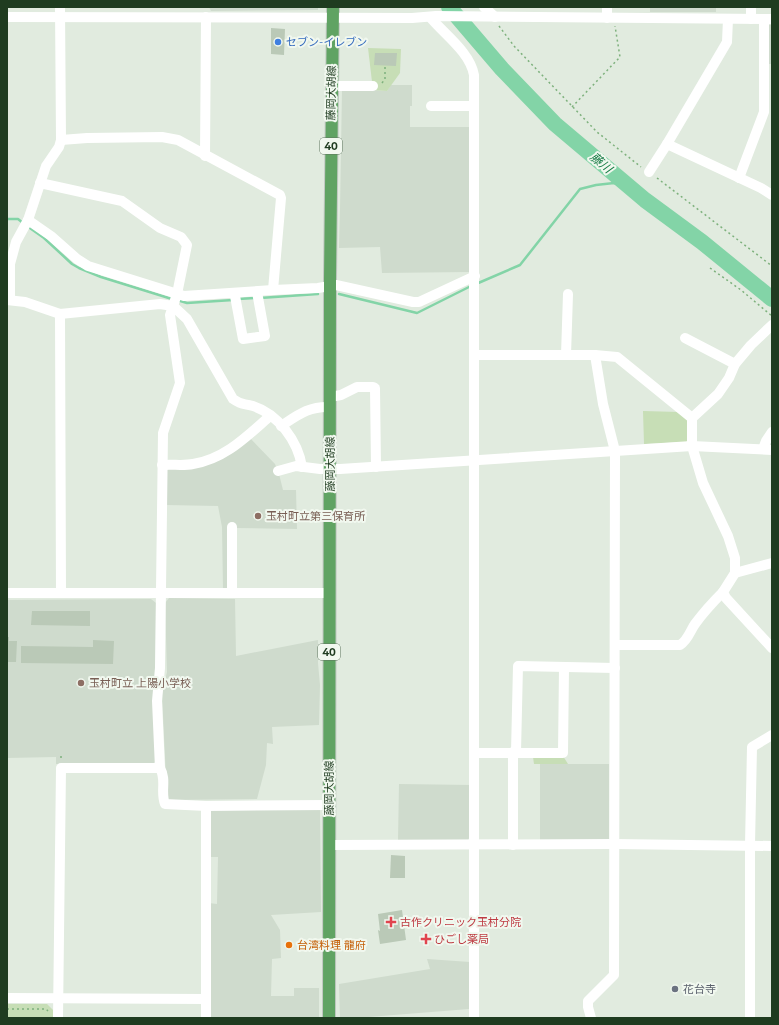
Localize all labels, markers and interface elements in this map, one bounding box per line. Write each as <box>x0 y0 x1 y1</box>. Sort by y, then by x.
place label: セブン-イレブン <box>286 35 367 49</box>
marker: セブン-イレブン <box>273 37 283 47</box>
street label: 藤岡大胡線 <box>324 65 338 121</box>
road number: 40 <box>320 138 342 154</box>
water label: 藤川 <box>587 149 617 177</box>
street label: 藤岡大胡線 <box>323 437 337 492</box>
place label: 玉村町立第三保育所 <box>266 509 366 523</box>
marker: 玉村町立第三保育所 <box>253 511 263 521</box>
road number: 40 <box>318 644 340 660</box>
place label: 玉村町立 上陽小学校 <box>89 676 191 690</box>
marker: 玉村町立 上陽小学校 <box>76 678 86 688</box>
street label: 藤岡大胡線 <box>322 761 336 816</box>
place label: 古作クリニック玉村分院 <box>400 915 521 929</box>
marker: 古作クリニック玉村分院 <box>385 916 397 928</box>
place label: ひごし薬局 <box>434 932 489 946</box>
marker: ひごし薬局 <box>421 934 431 944</box>
place label: 台湾料理 龍府 <box>297 938 366 952</box>
marker: 台湾料理 龍府 <box>284 940 294 950</box>
place label: 花台寺 <box>683 982 716 996</box>
marker: 花台寺 <box>670 984 680 994</box>

